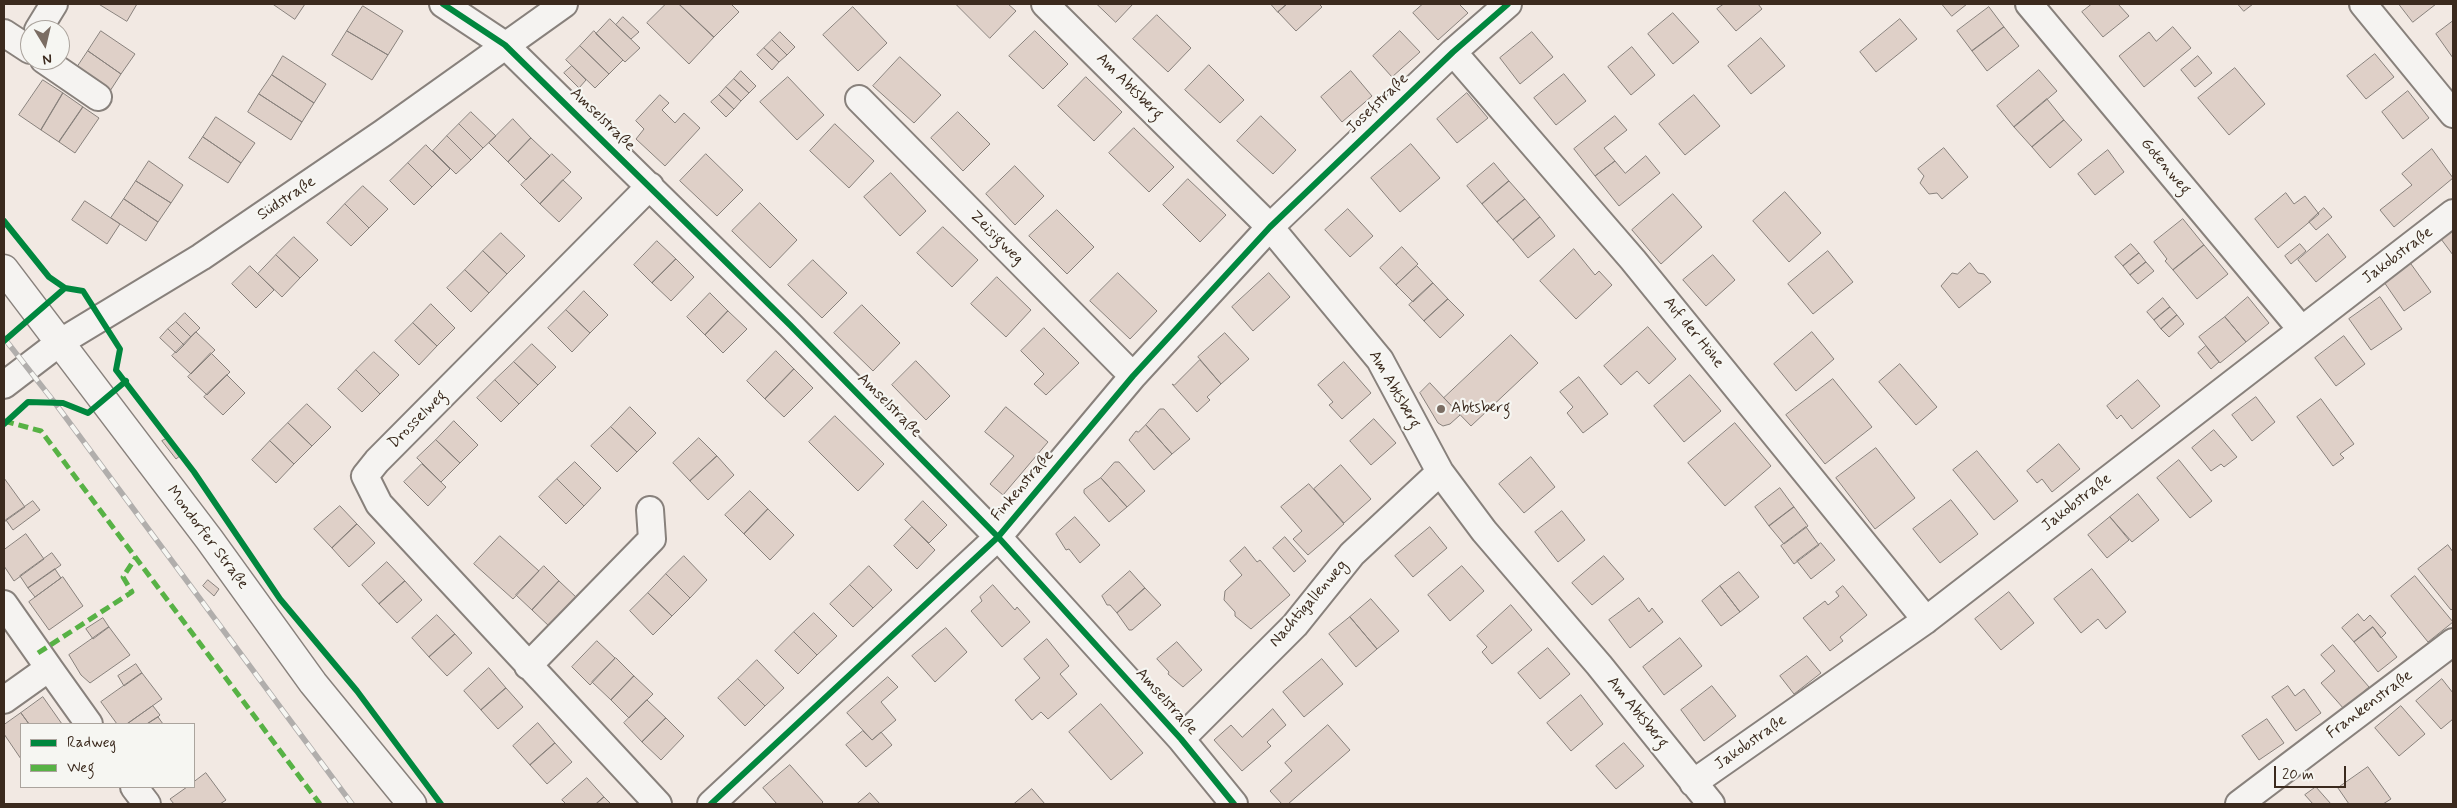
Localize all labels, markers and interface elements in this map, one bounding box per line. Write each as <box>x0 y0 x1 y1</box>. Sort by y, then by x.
north arrow <box>20 20 70 70</box>
text: N <box>41 49 53 68</box>
street label: Am Abtsberg <box>1091 49 1167 125</box>
street label: Josefstraße <box>1343 70 1413 138</box>
street label: Amselstraße <box>565 84 639 156</box>
street label: Gotenweg <box>2136 135 2194 199</box>
street label: Südstraße <box>254 173 320 225</box>
street label: Zeisigweg <box>965 207 1027 269</box>
street label: Jakobstraße <box>2359 223 2437 289</box>
street label: Auf der Höhe <box>1658 293 1728 373</box>
street label: Am Abtsberg <box>1364 348 1424 432</box>
street label: Amselstraße <box>853 370 925 442</box>
street label: Drosselweg <box>385 387 451 453</box>
place label: Abtsberg <box>1451 399 1510 419</box>
marker: Abtsberg <box>1435 403 1447 415</box>
street label: Finkenstraße <box>988 447 1058 525</box>
street label: Jakobstraße <box>2038 470 2116 536</box>
street label: Mondorfer Straße <box>162 482 252 594</box>
street label: Nachtigallenweg <box>1266 557 1352 651</box>
street label: Amselstraße <box>1131 665 1201 739</box>
street label: Frankenstraße <box>2323 666 2417 744</box>
street label: Am Abtsberg <box>1602 673 1672 753</box>
street label: Jakobstraße <box>1711 711 1791 775</box>
legend <box>20 723 195 788</box>
text: Radweg <box>67 733 116 753</box>
scale bar <box>2277 756 2350 788</box>
text: Weg <box>67 758 94 778</box>
text: 20 m <box>2282 765 2314 785</box>

